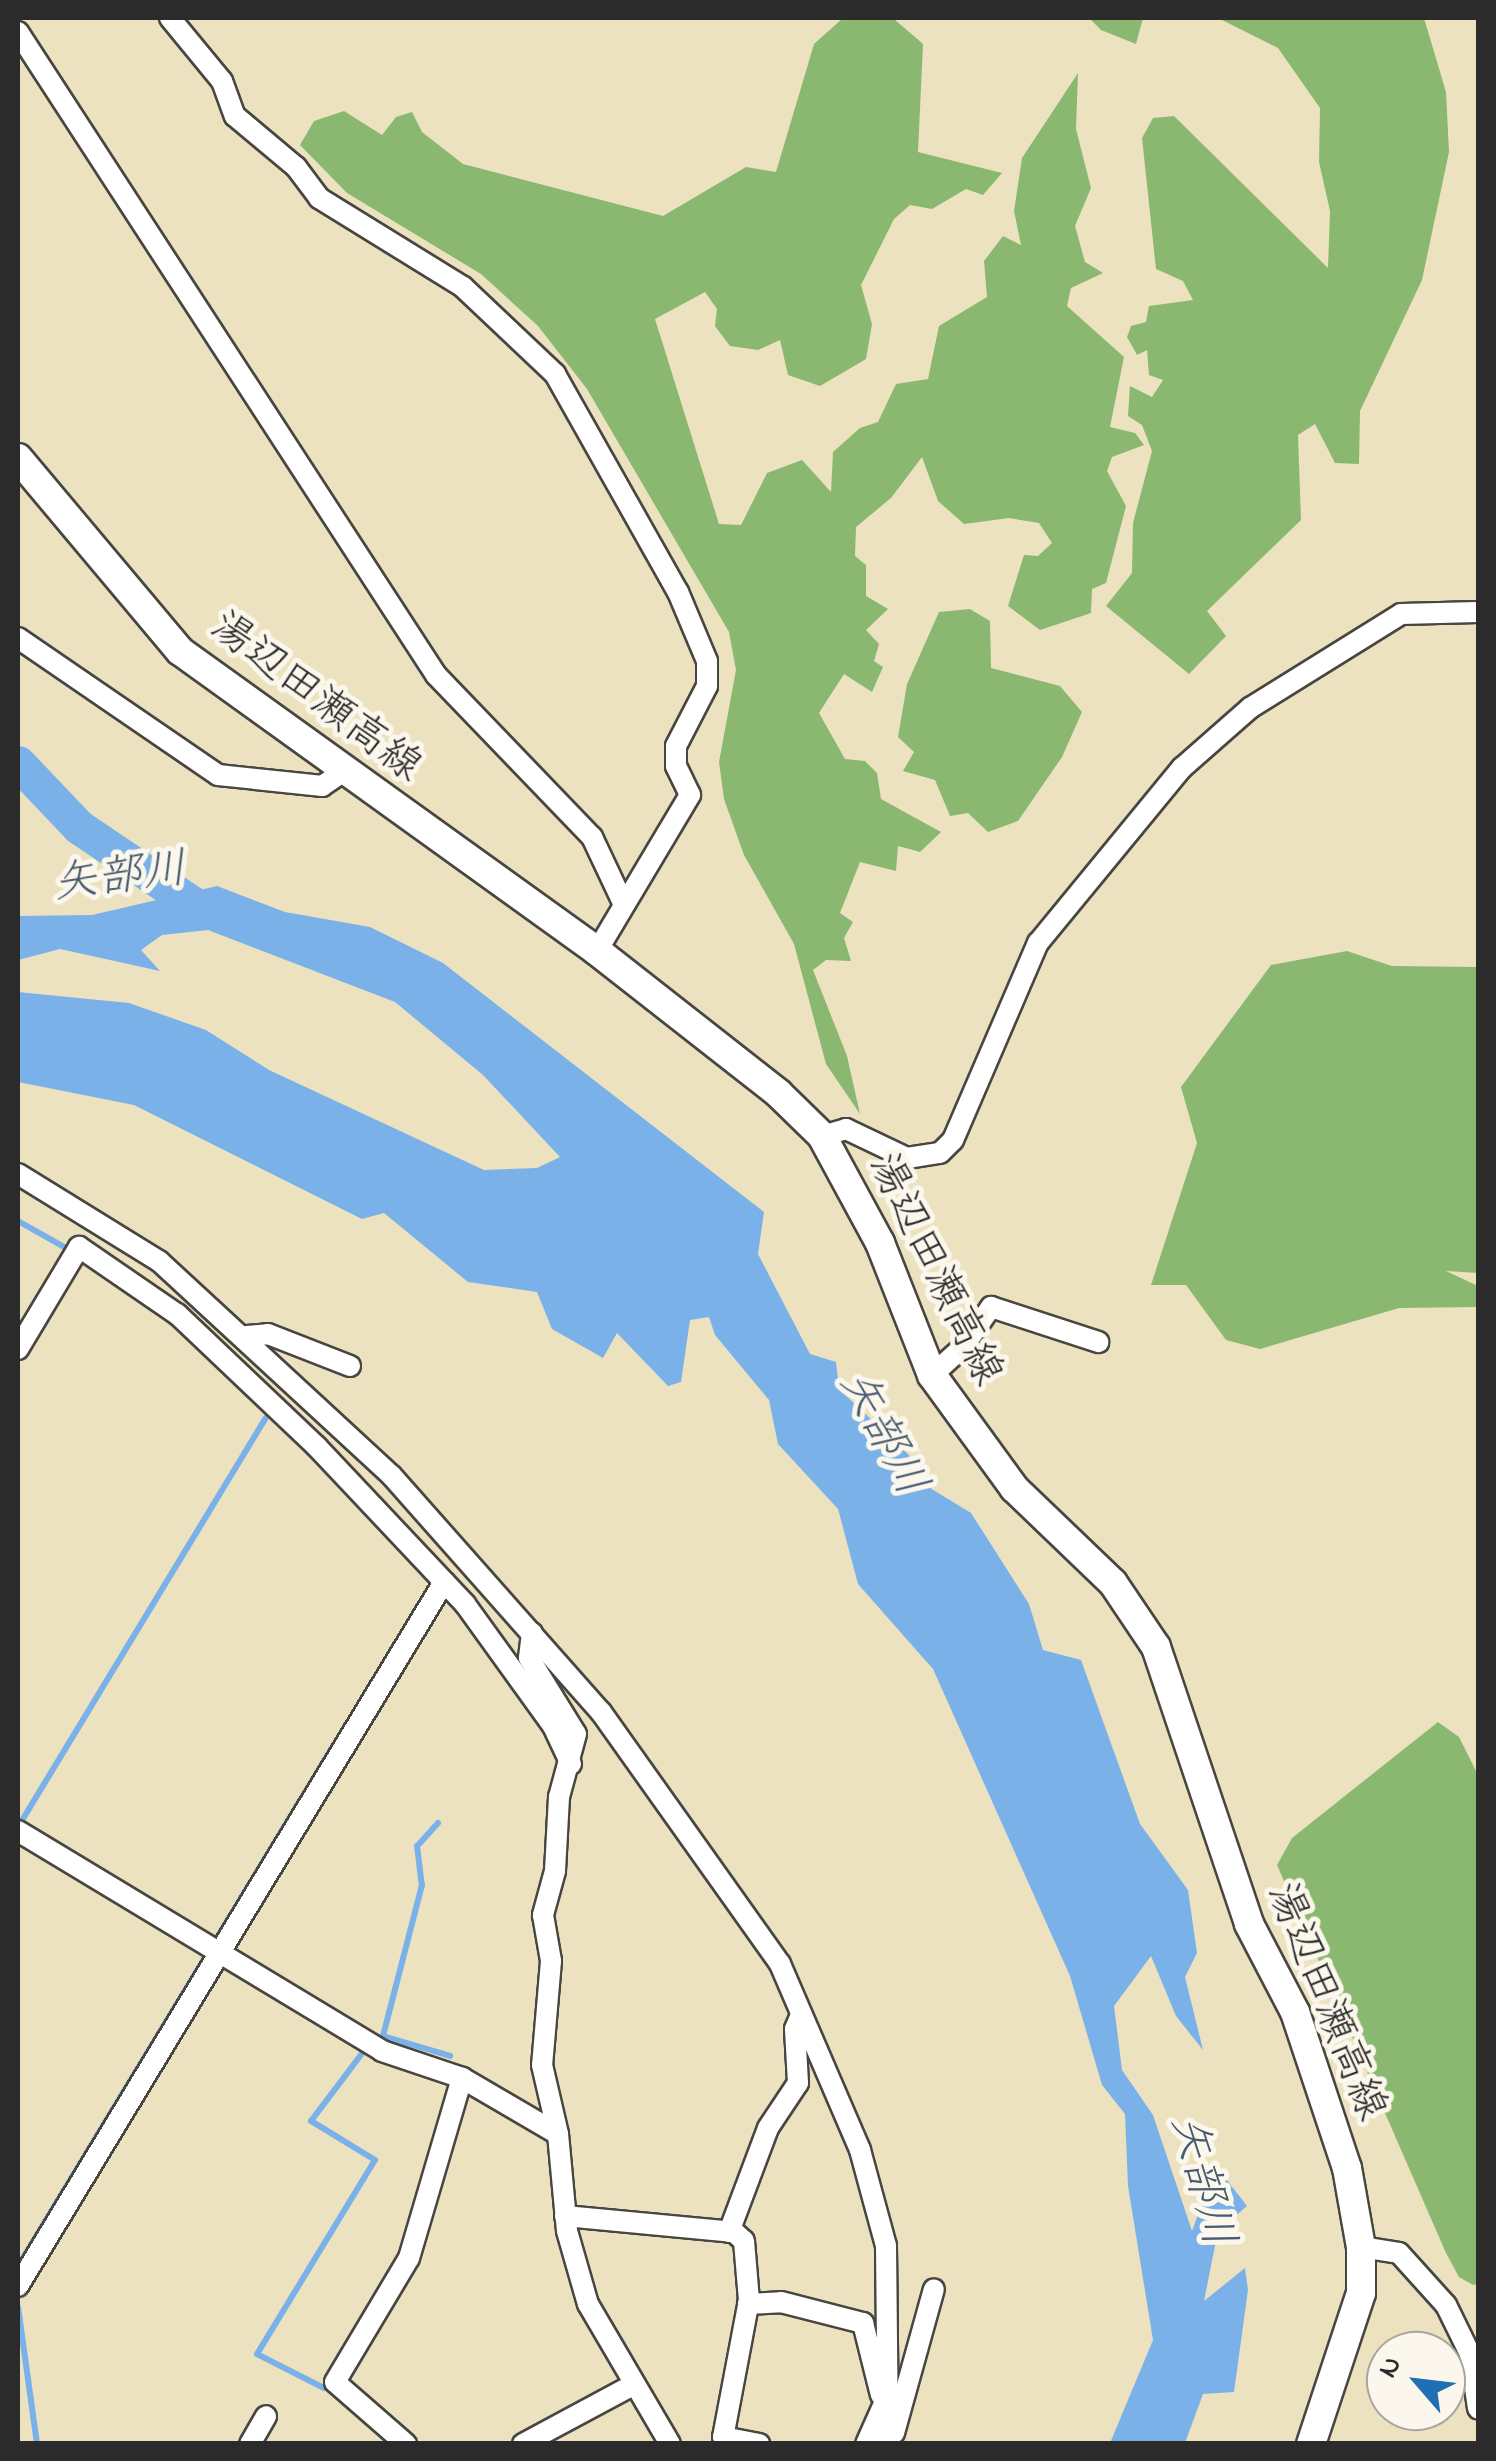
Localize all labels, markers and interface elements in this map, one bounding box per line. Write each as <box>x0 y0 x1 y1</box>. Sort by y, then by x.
street label: 湯辺田瀬高線 <box>199 602 431 794</box>
water label: 矢部川 <box>50 844 190 914</box>
street label: 湯辺田瀬高線 <box>856 1146 1012 1394</box>
water label: 矢部川 <box>825 1362 937 1506</box>
street label: 湯辺田瀬高線 <box>1254 1876 1396 2128</box>
water label: 矢部川 <box>1156 2109 1244 2253</box>
north arrow <box>1366 2331 1466 2431</box>
text: N <box>1368 2350 1413 2386</box>

